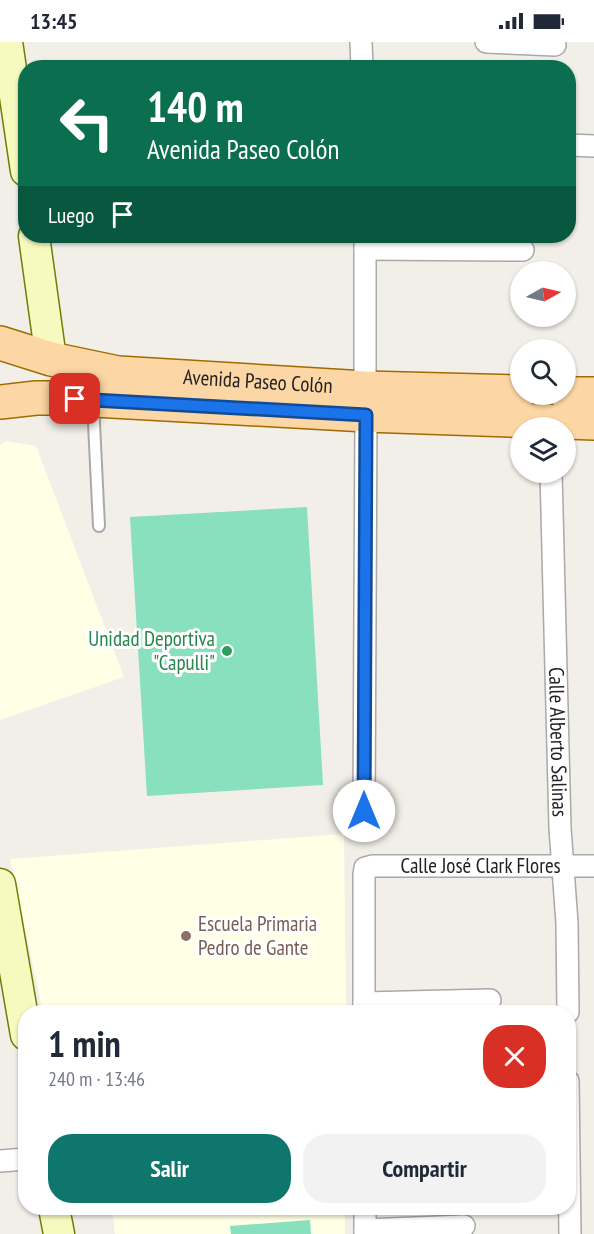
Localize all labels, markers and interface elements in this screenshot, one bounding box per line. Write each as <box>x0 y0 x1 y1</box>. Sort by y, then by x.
text: 13:45 <box>30 7 78 35</box>
text: 140 m <box>147 79 244 134</box>
icon: left <box>48 84 126 162</box>
text: Avenida Paseo Colón <box>147 132 339 166</box>
icon: arrive <box>106 198 139 231</box>
text: Luego <box>48 201 94 229</box>
north arrow <box>510 261 576 327</box>
map controls <box>510 261 576 483</box>
button: search <box>510 339 576 405</box>
street label: Avenida Paseo Colón <box>182 363 333 399</box>
pin <box>49 373 100 424</box>
icon: arrive <box>58 382 91 415</box>
button: layers <box>510 417 576 483</box>
place label: Unidad Deportiva "Capulli" <box>88 625 215 676</box>
marker: Unidad Deportiva "Capulli" <box>220 644 234 658</box>
street label: Calle Alberto Salinas <box>543 667 574 817</box>
position arrow <box>332 779 396 843</box>
street label: Calle José Clark Flores <box>401 852 561 879</box>
place label: Escuela Primaria Pedro de Gante <box>198 910 317 961</box>
marker: Escuela Primaria Pedro de Gante <box>179 929 193 943</box>
text: 1 min <box>48 1020 121 1067</box>
button: close <box>483 1025 546 1088</box>
text: 240 m · 13:46 <box>48 1066 145 1092</box>
button: Salir <box>48 1134 291 1203</box>
button: Compartir <box>303 1134 546 1203</box>

